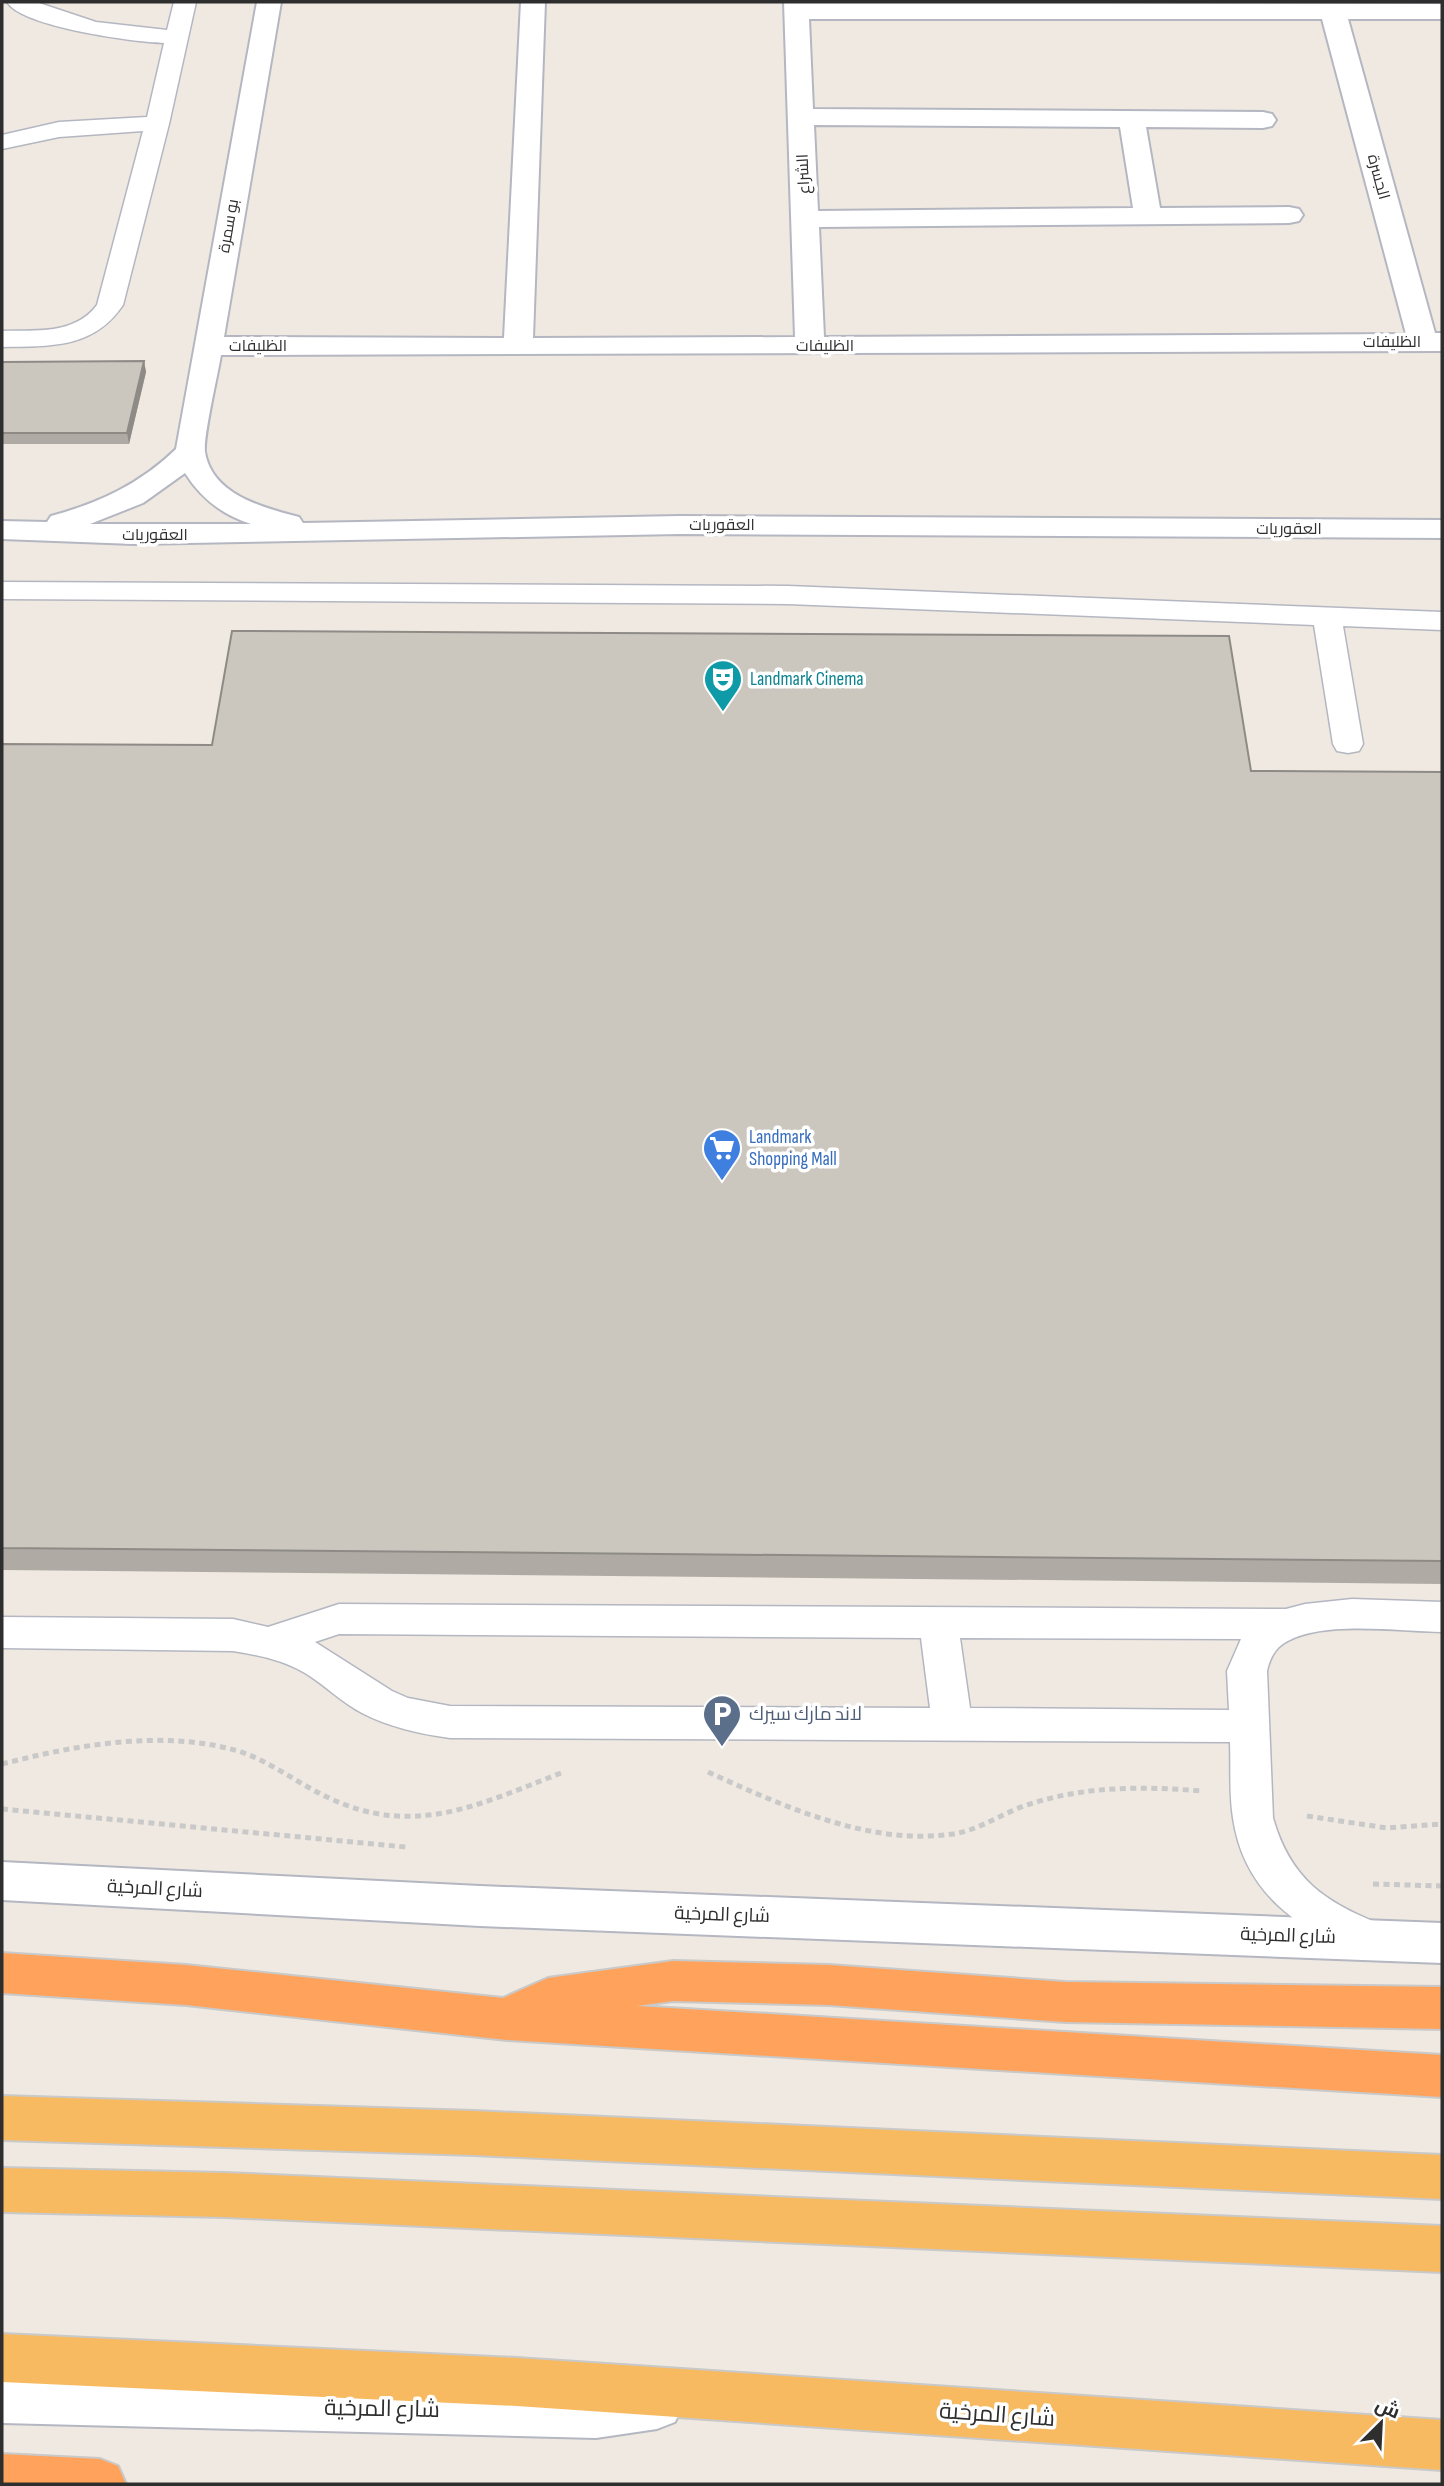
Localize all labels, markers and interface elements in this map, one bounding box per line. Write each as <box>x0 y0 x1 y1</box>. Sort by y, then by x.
street label: الجسرة <box>1363 152 1393 202</box>
street label: الشراع <box>793 153 816 195</box>
street label: بو سمرة <box>215 198 243 254</box>
street label: الظليفات <box>1363 333 1421 352</box>
street label: الظليفات <box>229 337 287 356</box>
street label: الظليفات <box>796 337 854 356</box>
street label: العقوريات <box>689 516 755 535</box>
street label: العقوريات <box>1256 520 1322 539</box>
street label: العقوريات <box>122 526 188 545</box>
theatre icon: Landmark Cinema <box>702 658 744 713</box>
place label: Landmark Cinema <box>750 668 864 691</box>
place label: Landmark Shopping Mall <box>749 1126 837 1171</box>
supermarket icon: Landmark Shopping Mall <box>701 1127 743 1182</box>
parking icon: لاند مارك سيرك <box>701 1693 743 1748</box>
place label: لاند مارك سيرك <box>749 1703 862 1726</box>
street label: شارع المرخية <box>107 1875 203 1904</box>
street label: شارع المرخية <box>674 1902 770 1929</box>
street label: شارع المرخية <box>1240 1923 1336 1950</box>
north arrow <box>1346 2388 1416 2458</box>
text: ش <box>1371 2393 1403 2424</box>
street label: شارع المرخية <box>324 2394 440 2425</box>
street label: شارع المرخية <box>938 2397 1056 2434</box>

